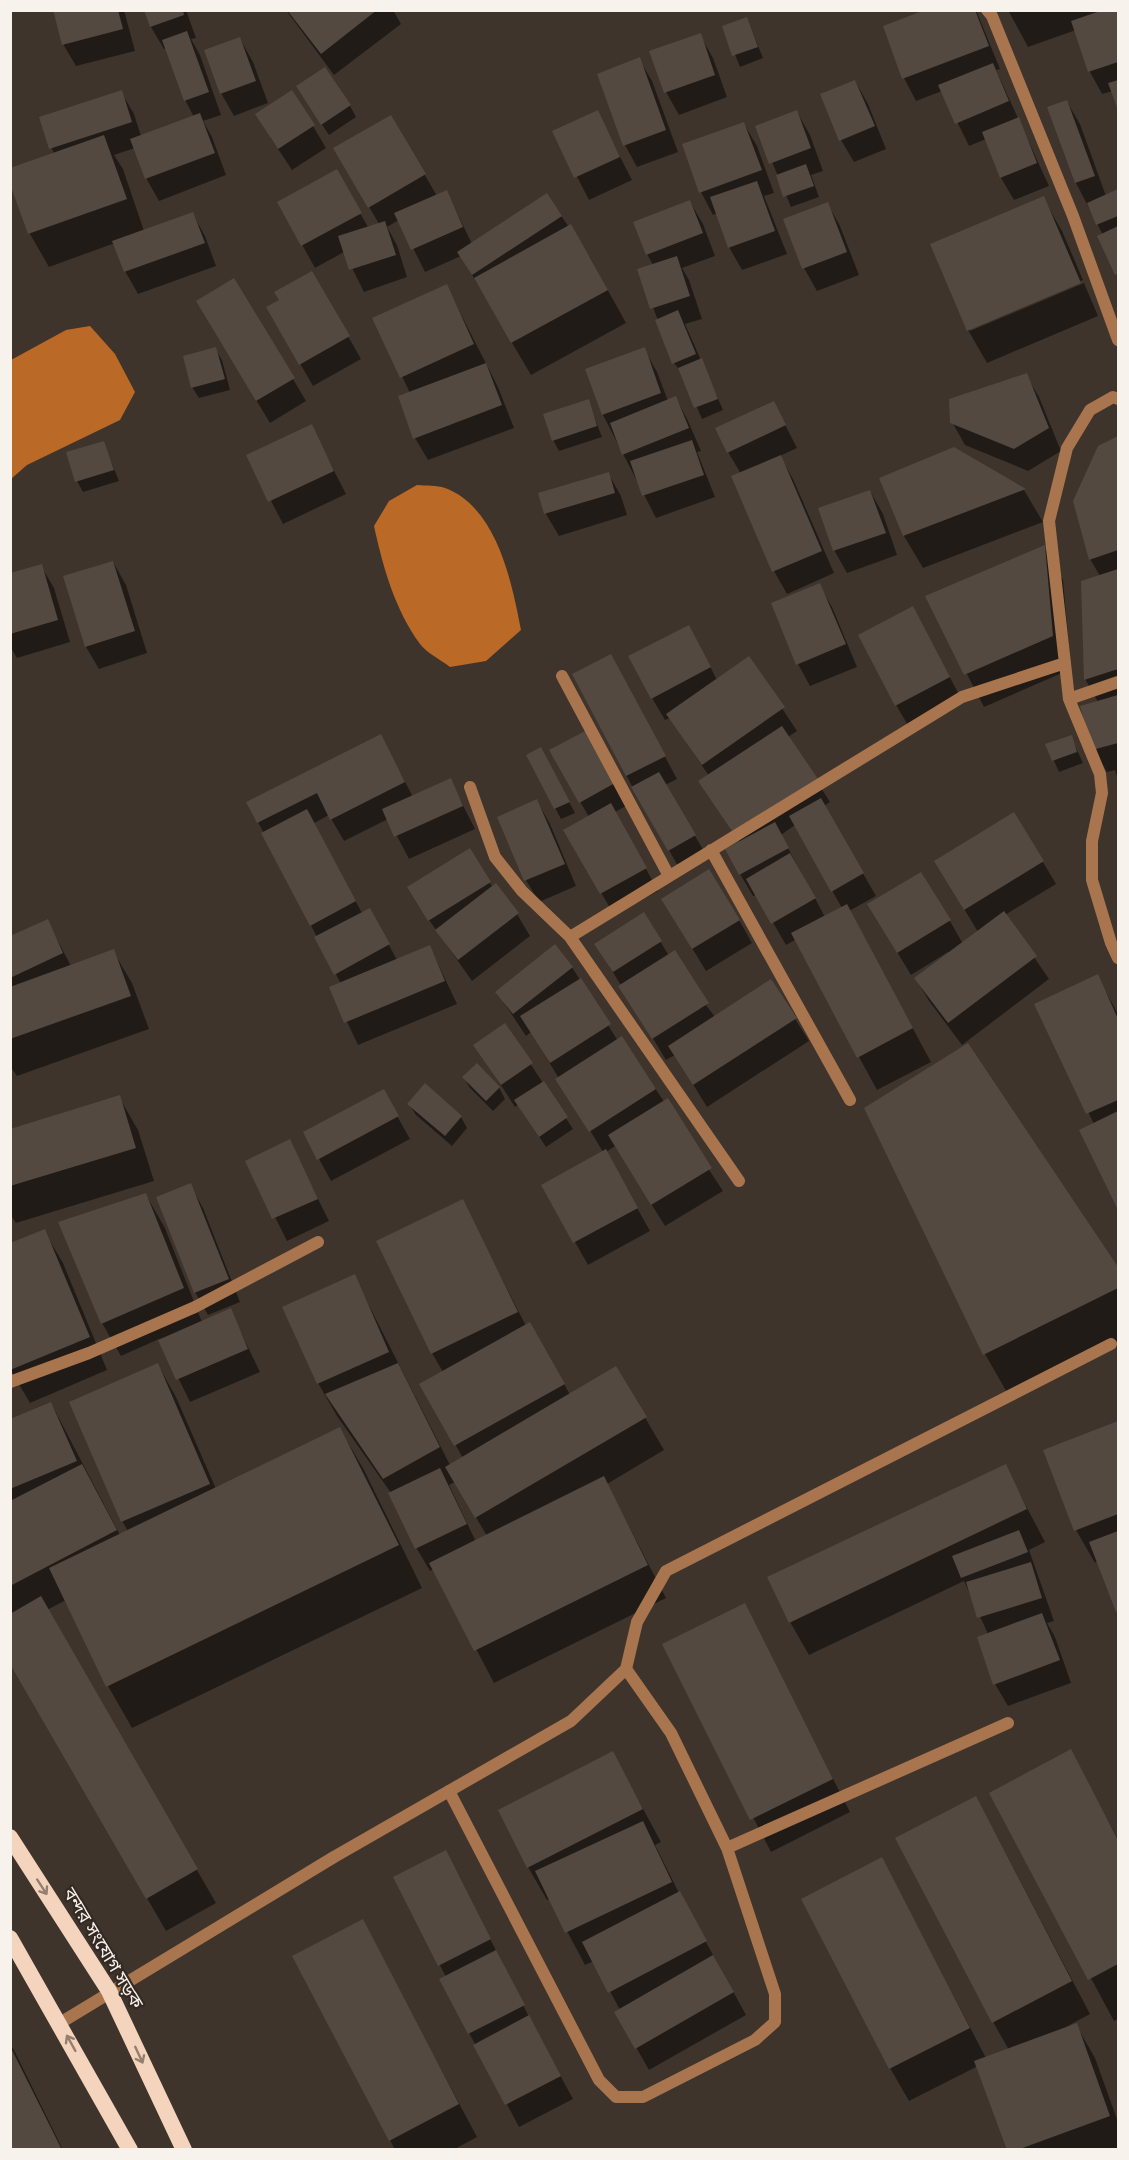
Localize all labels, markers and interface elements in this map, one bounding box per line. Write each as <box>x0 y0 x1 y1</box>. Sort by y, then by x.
one-way arrow <box>36 1878 48 1895</box>
street label: বন্দর সংযোগ সড়ক <box>56 1883 147 2014</box>
one-way arrow <box>65 2035 77 2052</box>
one-way arrow <box>134 2046 146 2064</box>

